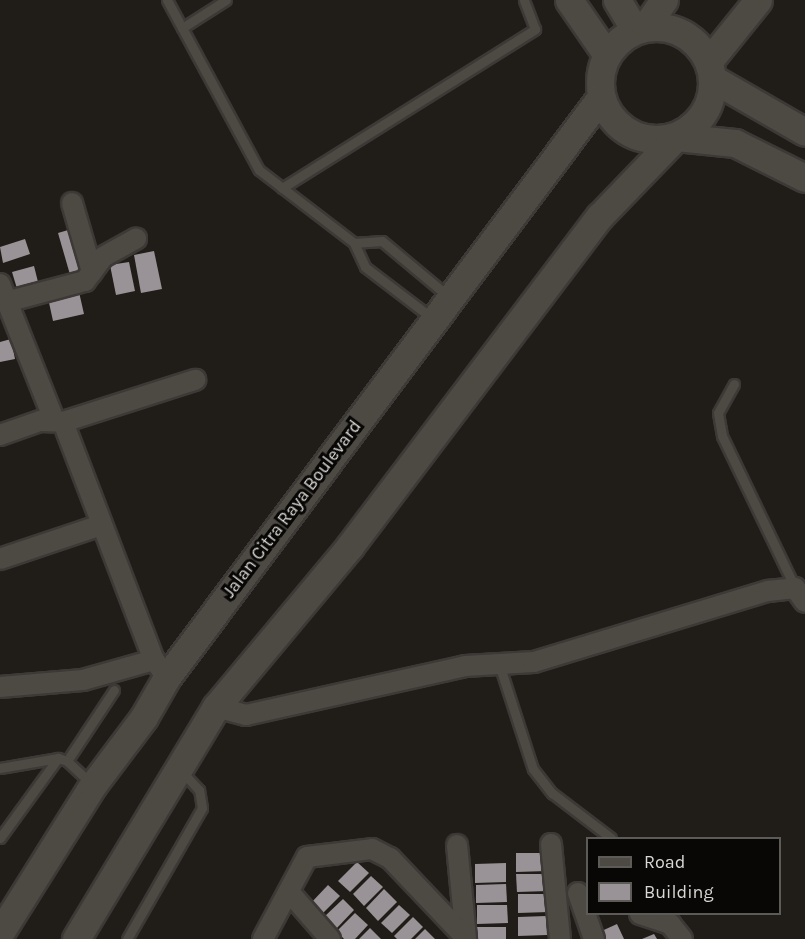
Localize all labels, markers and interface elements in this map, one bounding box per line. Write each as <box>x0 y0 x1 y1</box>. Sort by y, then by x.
street label: Jalan Citra Raya Boulevard <box>218 416 366 602</box>
legend <box>586 837 781 915</box>
text: Road <box>644 851 685 873</box>
text: Building <box>644 881 714 903</box>

